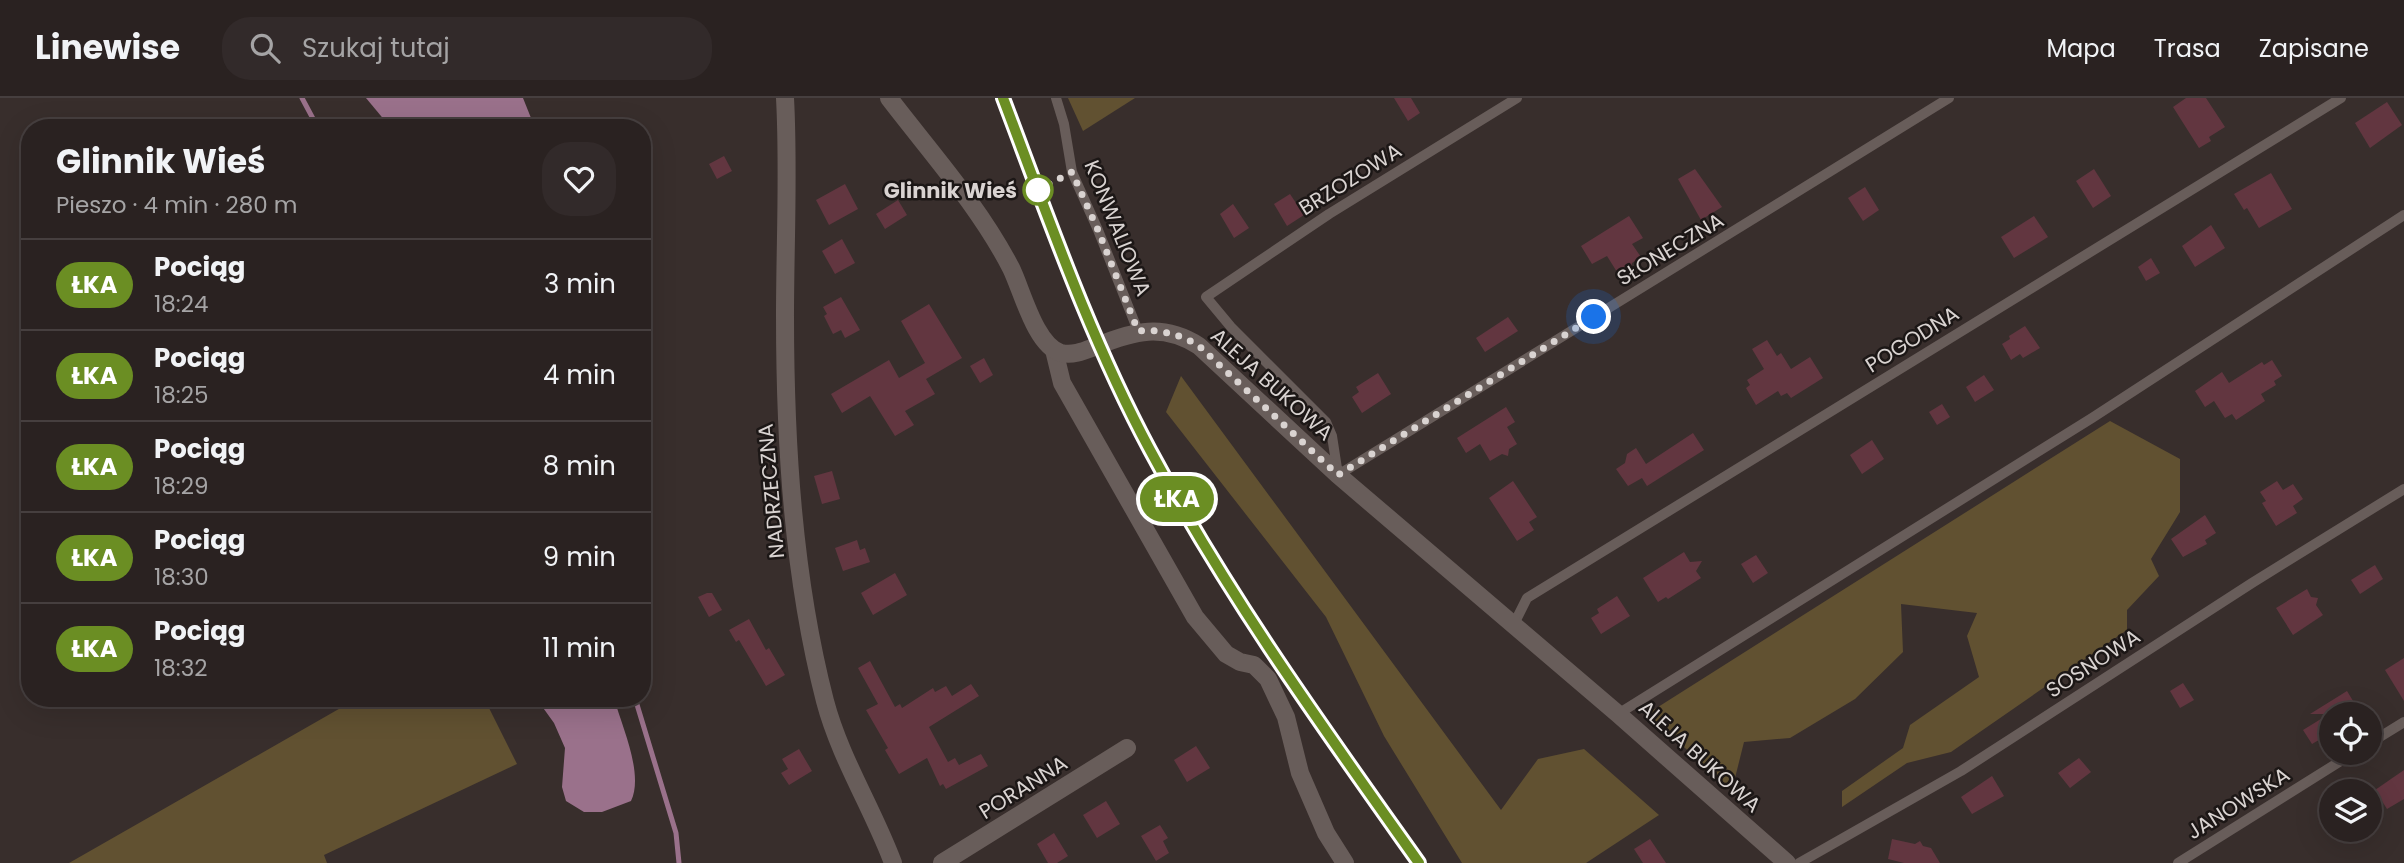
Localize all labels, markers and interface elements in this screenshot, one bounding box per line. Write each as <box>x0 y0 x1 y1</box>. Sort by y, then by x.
search box <box>222 17 712 80</box>
text: Linewise <box>35 24 180 71</box>
icon: search <box>246 29 284 67</box>
text: Szukaj tutaj <box>302 30 450 66</box>
text: Mapa <box>2046 32 2116 65</box>
text: Trasa <box>2154 32 2221 65</box>
text: Zapisane <box>2259 32 2369 65</box>
street label: BRZOZOWA <box>1293 136 1407 222</box>
text: Glinnik Wieś <box>56 138 265 185</box>
button: heart <box>542 142 616 216</box>
street label: KONWALIOWA <box>1078 156 1158 300</box>
marker: Glinnik Wieś <box>1023 175 1053 205</box>
place label: Glinnik Wieś <box>884 176 1017 205</box>
text: Pieszo · 4 min · 280 m <box>56 189 297 221</box>
street label: SŁONECZNA <box>1611 206 1729 292</box>
text: Pociąg <box>154 249 246 285</box>
text: 3 min <box>544 266 616 302</box>
text: ŁKA <box>71 268 118 301</box>
text: 18:24 <box>154 288 208 320</box>
your location <box>1576 299 1611 334</box>
street label: POGODNA <box>1860 299 1964 379</box>
street label: ALEJA BUKOWA <box>1204 321 1340 447</box>
text: Pociąg <box>154 340 246 376</box>
text: 4 min <box>543 357 616 393</box>
text: ŁKA <box>71 359 118 392</box>
text: 18:25 <box>154 379 208 411</box>
street label: NADRZECZNA <box>751 422 791 560</box>
text: Pociąg <box>154 431 246 467</box>
text: 8 min <box>543 448 616 484</box>
text: ŁKA <box>71 450 118 483</box>
text: 18:29 <box>154 470 209 502</box>
line badge: ŁKA <box>1137 476 1217 522</box>
text: ŁKA <box>1154 482 1200 515</box>
text: Pociąg <box>154 522 246 558</box>
text: 9 min <box>543 539 616 575</box>
text: ŁKA <box>71 541 118 574</box>
text: 18:30 <box>154 561 209 593</box>
text: Pociąg <box>154 613 246 649</box>
street label: SOSNOWA <box>2040 622 2146 704</box>
text: 11 min <box>543 630 616 666</box>
text: ŁKA <box>71 632 118 665</box>
text: 18:32 <box>154 652 208 684</box>
street label: ALEJA BUKOWA <box>1632 693 1768 819</box>
map controls <box>2319 702 2382 842</box>
button: locate <box>2319 702 2382 765</box>
street label: PORANNA <box>973 748 1073 826</box>
street label: JANOWSKA <box>2181 760 2295 846</box>
button: layers <box>2319 779 2382 842</box>

